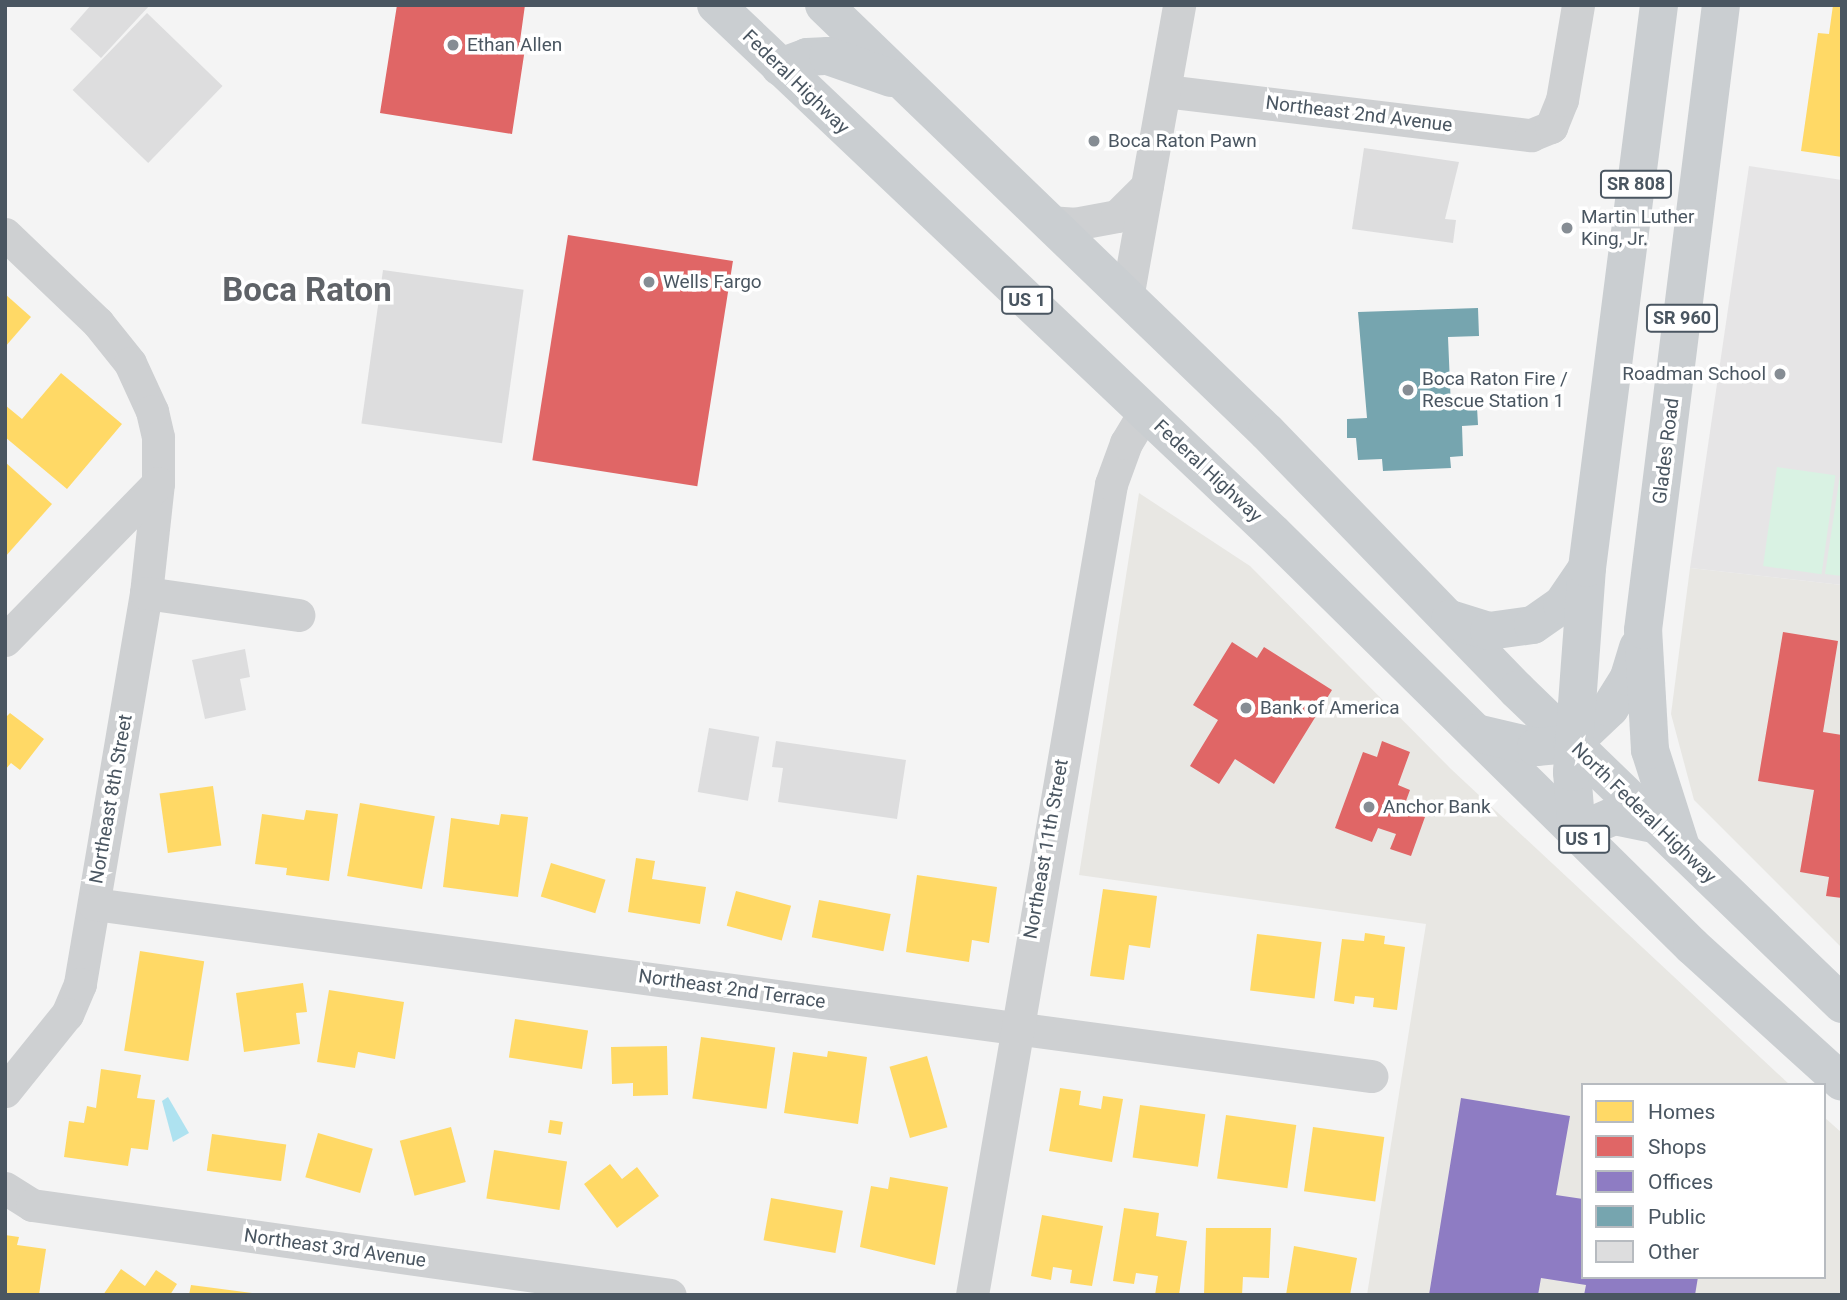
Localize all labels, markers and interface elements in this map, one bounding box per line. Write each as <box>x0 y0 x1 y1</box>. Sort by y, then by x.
street label: Federal Highway <box>738 25 854 139</box>
place label: Ethan Allen <box>467 34 562 56</box>
marker: Ethan Allen <box>445 37 461 53</box>
street label: Northeast 2nd Avenue <box>1264 91 1454 137</box>
place label: Boca Raton Pawn <box>1108 130 1257 152</box>
marker: Boca Raton Pawn <box>1086 133 1102 149</box>
road number: SR 808 <box>1599 169 1673 198</box>
place label: Martin Luther King, Jr. <box>1581 206 1694 250</box>
marker: Martin Luther King, Jr. <box>1559 220 1575 236</box>
district label: Boca Raton <box>222 270 392 310</box>
place label: Wells Fargo <box>663 271 762 293</box>
marker: Wells Fargo <box>641 274 657 290</box>
road number: US 1 <box>1001 286 1053 314</box>
road number: SR 960 <box>1645 304 1719 332</box>
place label: Roadman School <box>1622 363 1766 385</box>
marker: Roadman School <box>1772 366 1788 382</box>
place label: Boca Raton Fire / Rescue Station 1 <box>1422 368 1568 412</box>
marker: Boca Raton Fire / Rescue Station 1 <box>1400 382 1416 398</box>
street label: Glades Road <box>1648 397 1684 505</box>
street label: Federal Highway <box>1149 415 1267 527</box>
place label: Bank of America <box>1260 697 1400 719</box>
marker: Bank of America <box>1238 700 1254 716</box>
street label: Northeast 8th Street <box>85 713 137 885</box>
street label: North Federal Highway <box>1567 738 1721 888</box>
street label: Northeast 11th Street <box>1019 757 1073 941</box>
place label: Anchor Bank <box>1383 796 1491 818</box>
marker: Anchor Bank <box>1361 799 1377 815</box>
road number: US 1 <box>1558 824 1610 854</box>
street label: Northeast 2nd Terrace <box>637 965 827 1013</box>
legend <box>1581 1083 1826 1279</box>
text: Homes <box>1648 1100 1715 1124</box>
text: Shops <box>1648 1135 1707 1159</box>
text: Offices <box>1648 1170 1713 1194</box>
text: Public <box>1648 1205 1706 1229</box>
street label: Northeast 3rd Avenue <box>242 1224 428 1272</box>
text: Other <box>1648 1240 1699 1264</box>

